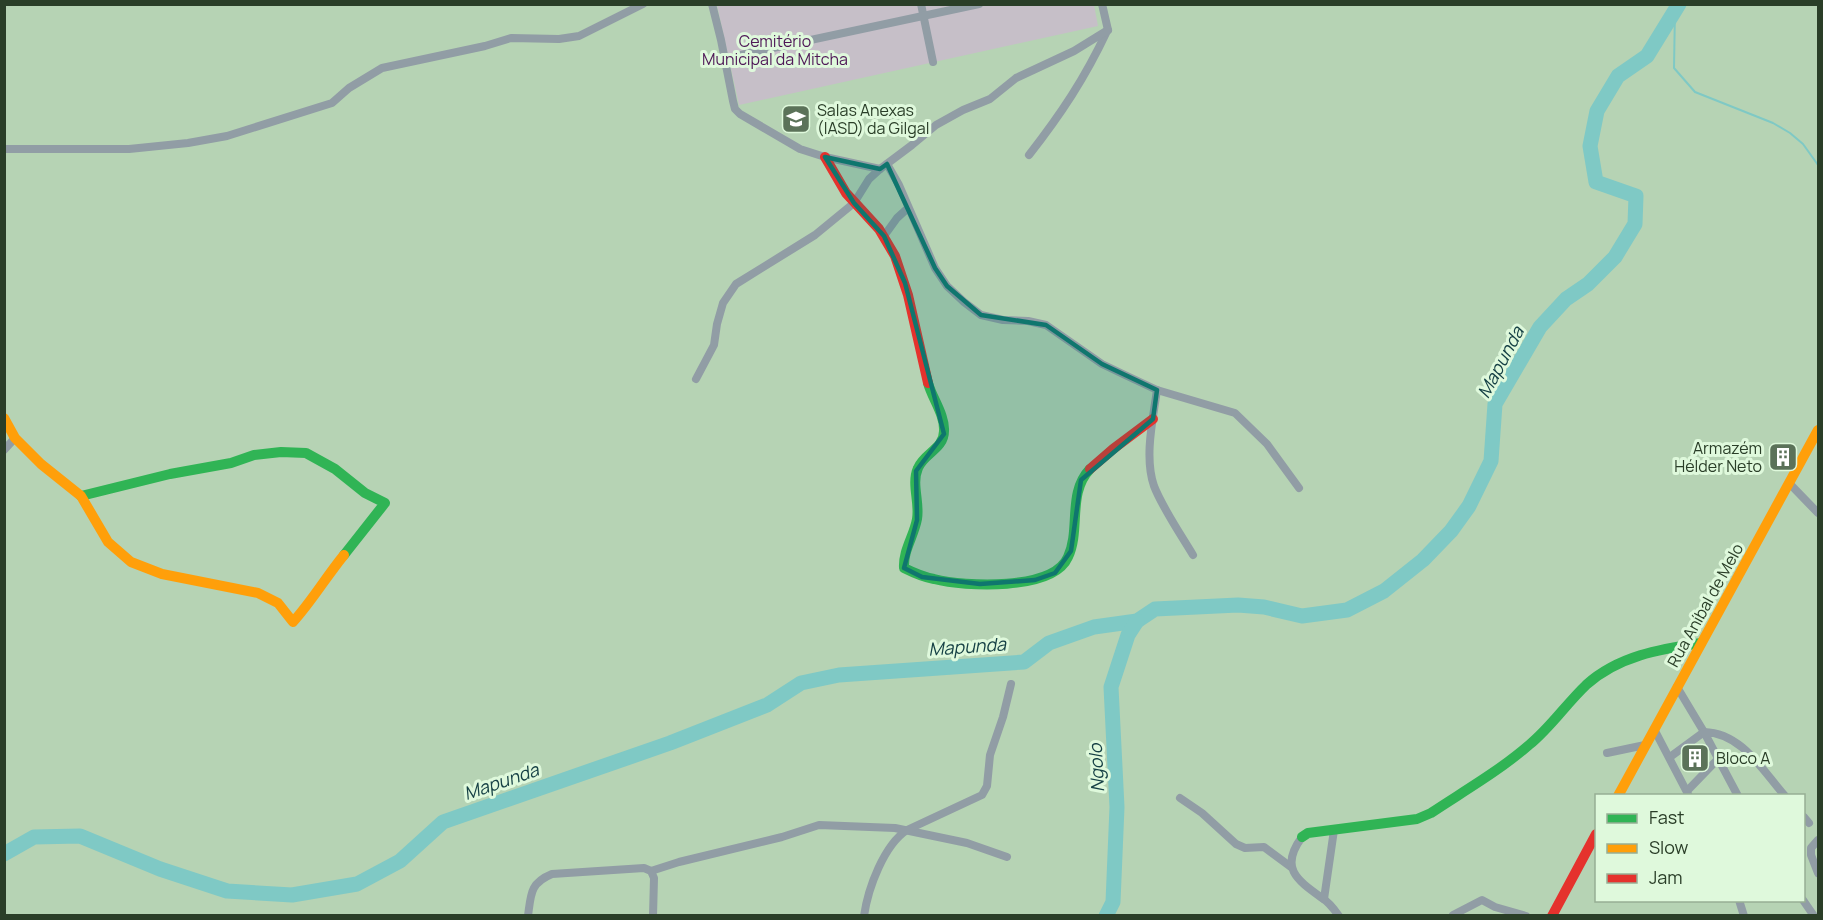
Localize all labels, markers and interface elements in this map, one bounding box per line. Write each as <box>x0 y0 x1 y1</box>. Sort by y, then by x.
park label: Cemitério Municipal da Mitcha <box>702 30 848 70</box>
place label: Salas Anexas (IASD) da Gilgal <box>817 99 929 139</box>
school or university icon: Salas Anexas (IASD) da Gilgal <box>780 103 812 135</box>
water label: Mapunda <box>1471 321 1529 402</box>
place label: Armazém Hélder Neto <box>1674 437 1762 477</box>
building icon: Armazém Hélder Neto <box>1767 441 1799 473</box>
street label: Rua Aníbal de Melo <box>1662 539 1748 671</box>
water label: Mapunda <box>927 631 1008 661</box>
water label: Ngolo <box>1083 742 1109 793</box>
building icon: Bloco A <box>1679 742 1711 774</box>
place label: Bloco A <box>1716 747 1770 769</box>
water label: Mapunda <box>460 757 543 805</box>
legend <box>1595 794 1805 902</box>
text: Fast <box>1649 805 1684 829</box>
text: Slow <box>1649 835 1689 859</box>
text: Jam <box>1649 865 1683 889</box>

